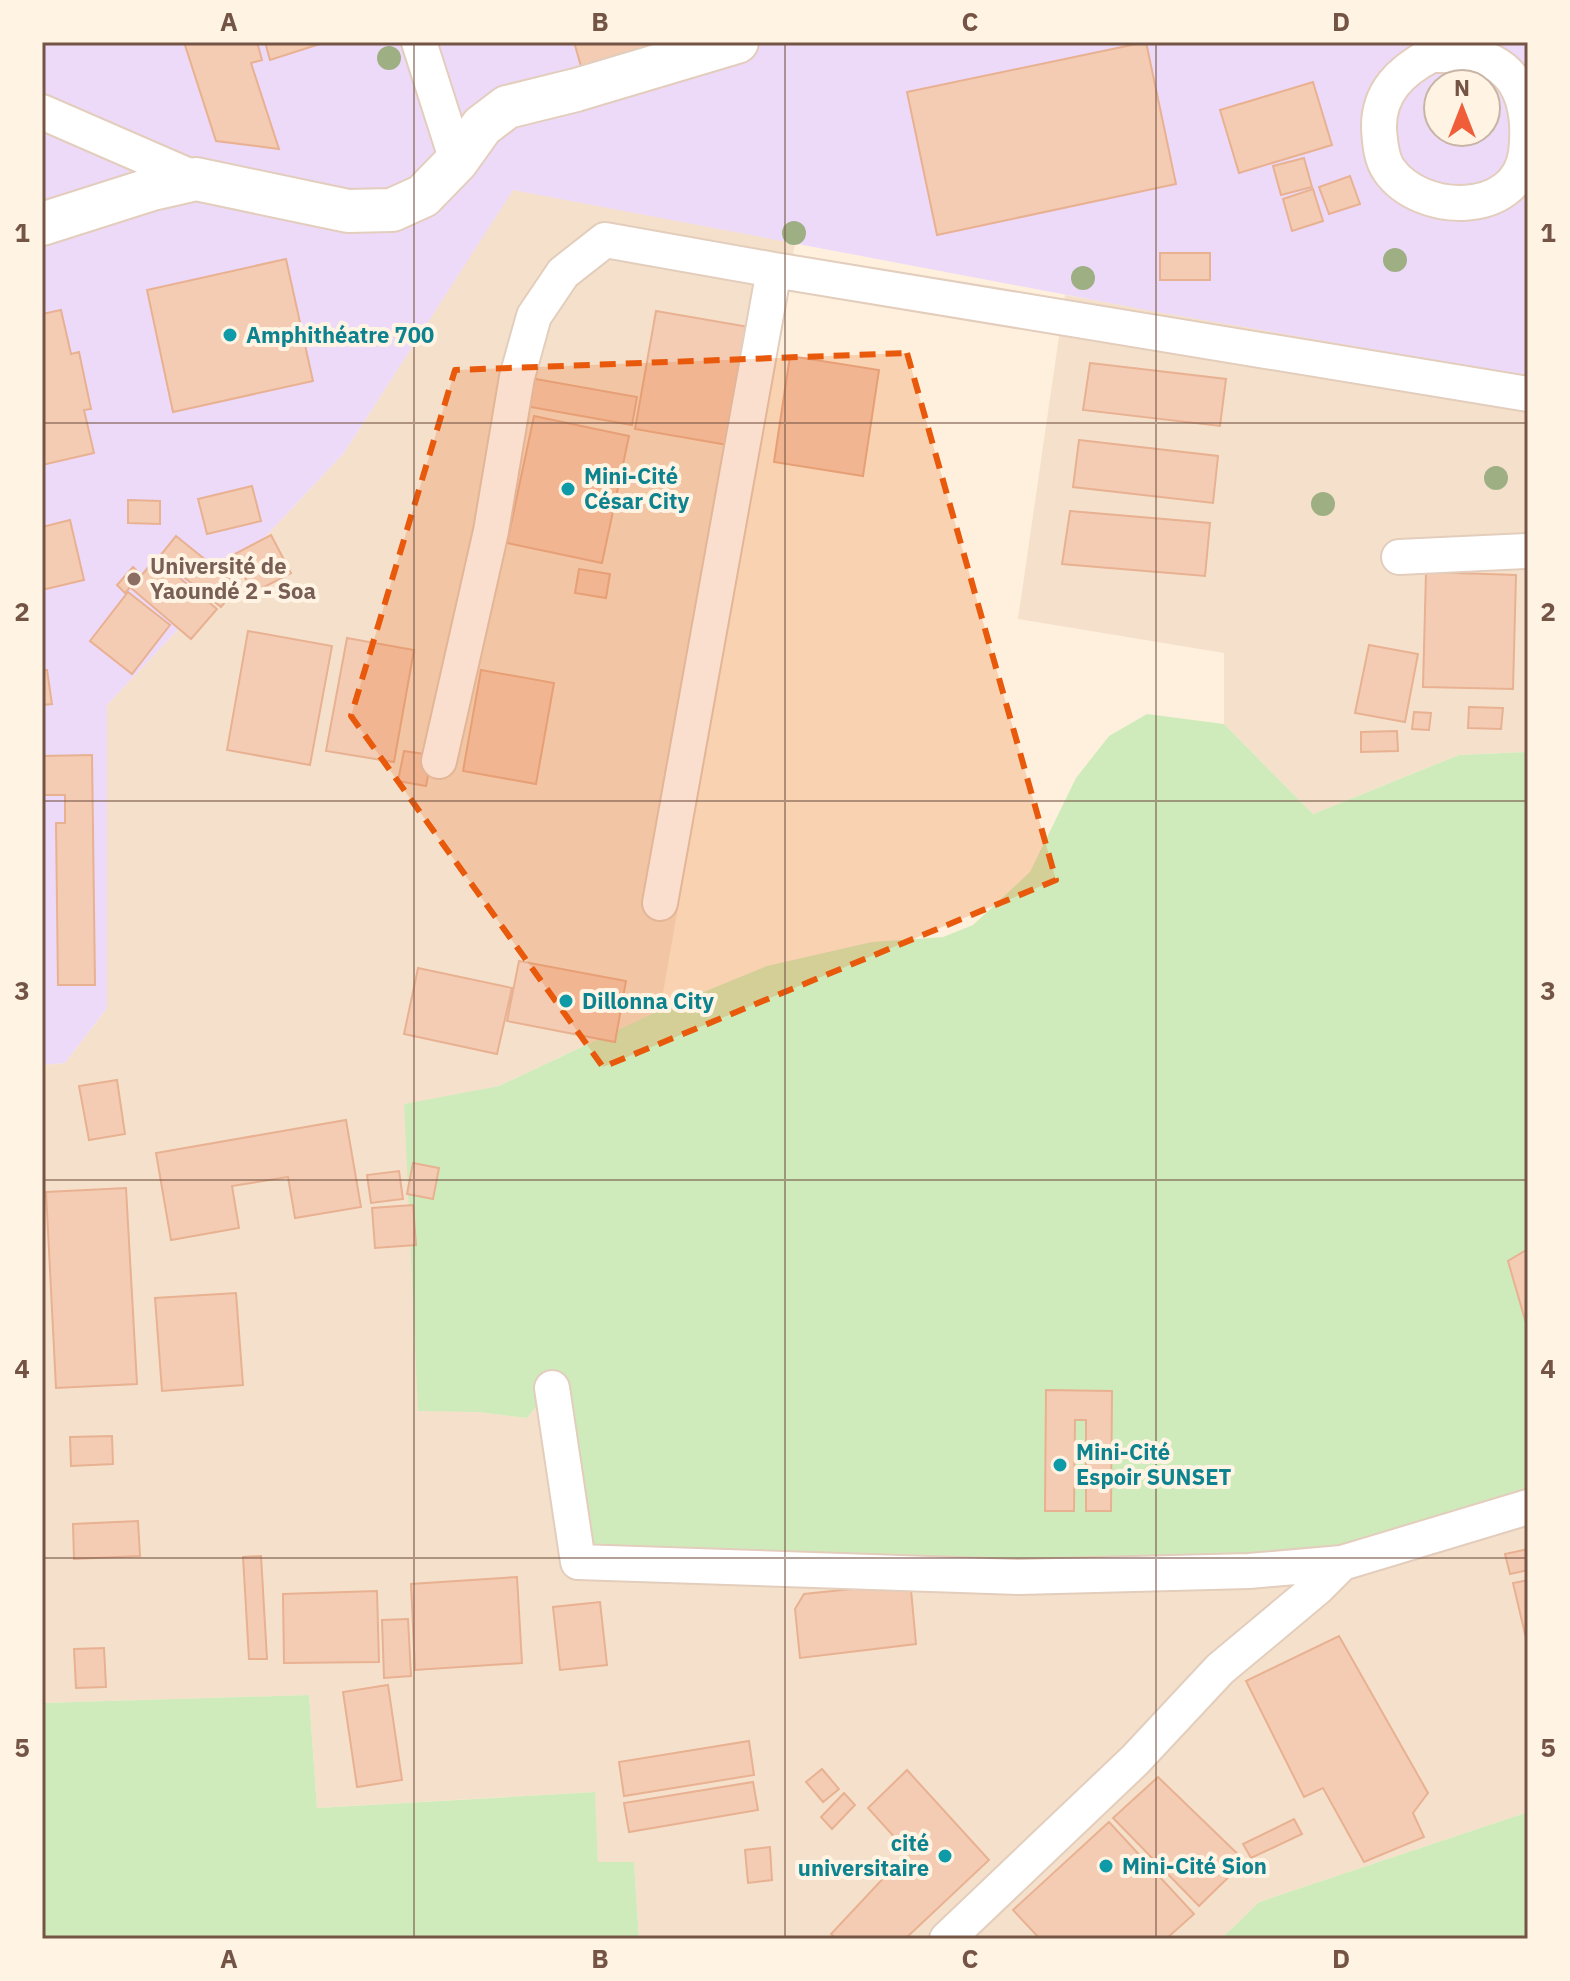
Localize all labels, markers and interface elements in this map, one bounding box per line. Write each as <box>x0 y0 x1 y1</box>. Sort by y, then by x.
text: A <box>220 4 238 38</box>
text: B <box>591 4 609 38</box>
text: C <box>962 4 979 38</box>
text: D <box>1332 4 1350 38</box>
north arrow <box>1422 68 1502 148</box>
text: N <box>1454 73 1470 102</box>
text: 1 <box>14 215 30 249</box>
text: 1 <box>1540 215 1556 249</box>
place label: Amphithéatre 700 <box>246 320 434 349</box>
marker: Amphithéatre 700 <box>221 326 239 344</box>
place label: Mini-Cité César City <box>584 461 689 515</box>
marker: Mini-Cité César City <box>559 480 577 498</box>
place label: Université de Yaoundé 2 - Soa <box>150 551 316 605</box>
marker: Université de Yaoundé 2 - Soa <box>125 570 143 588</box>
text: 2 <box>14 594 30 628</box>
text: 2 <box>1540 594 1556 628</box>
text: 3 <box>14 973 30 1007</box>
text: 3 <box>1540 973 1556 1007</box>
place label: Dillonna City <box>582 986 714 1015</box>
marker: Dillonna City <box>557 992 575 1010</box>
text: 4 <box>14 1351 30 1385</box>
text: 4 <box>1540 1351 1556 1385</box>
place label: Mini-Cité Espoir SUNSET <box>1076 1437 1232 1491</box>
marker: Mini-Cité Espoir SUNSET <box>1051 1456 1069 1474</box>
text: 5 <box>14 1730 30 1764</box>
text: 5 <box>1540 1730 1556 1764</box>
place label: cité universitaire <box>798 1828 929 1882</box>
marker: cité universitaire <box>936 1847 954 1865</box>
place label: Mini-Cité Sion <box>1122 1851 1267 1880</box>
marker: Mini-Cité Sion <box>1097 1857 1115 1875</box>
text: A <box>220 1941 238 1975</box>
text: B <box>591 1941 609 1975</box>
text: C <box>962 1941 979 1975</box>
text: D <box>1332 1941 1350 1975</box>

